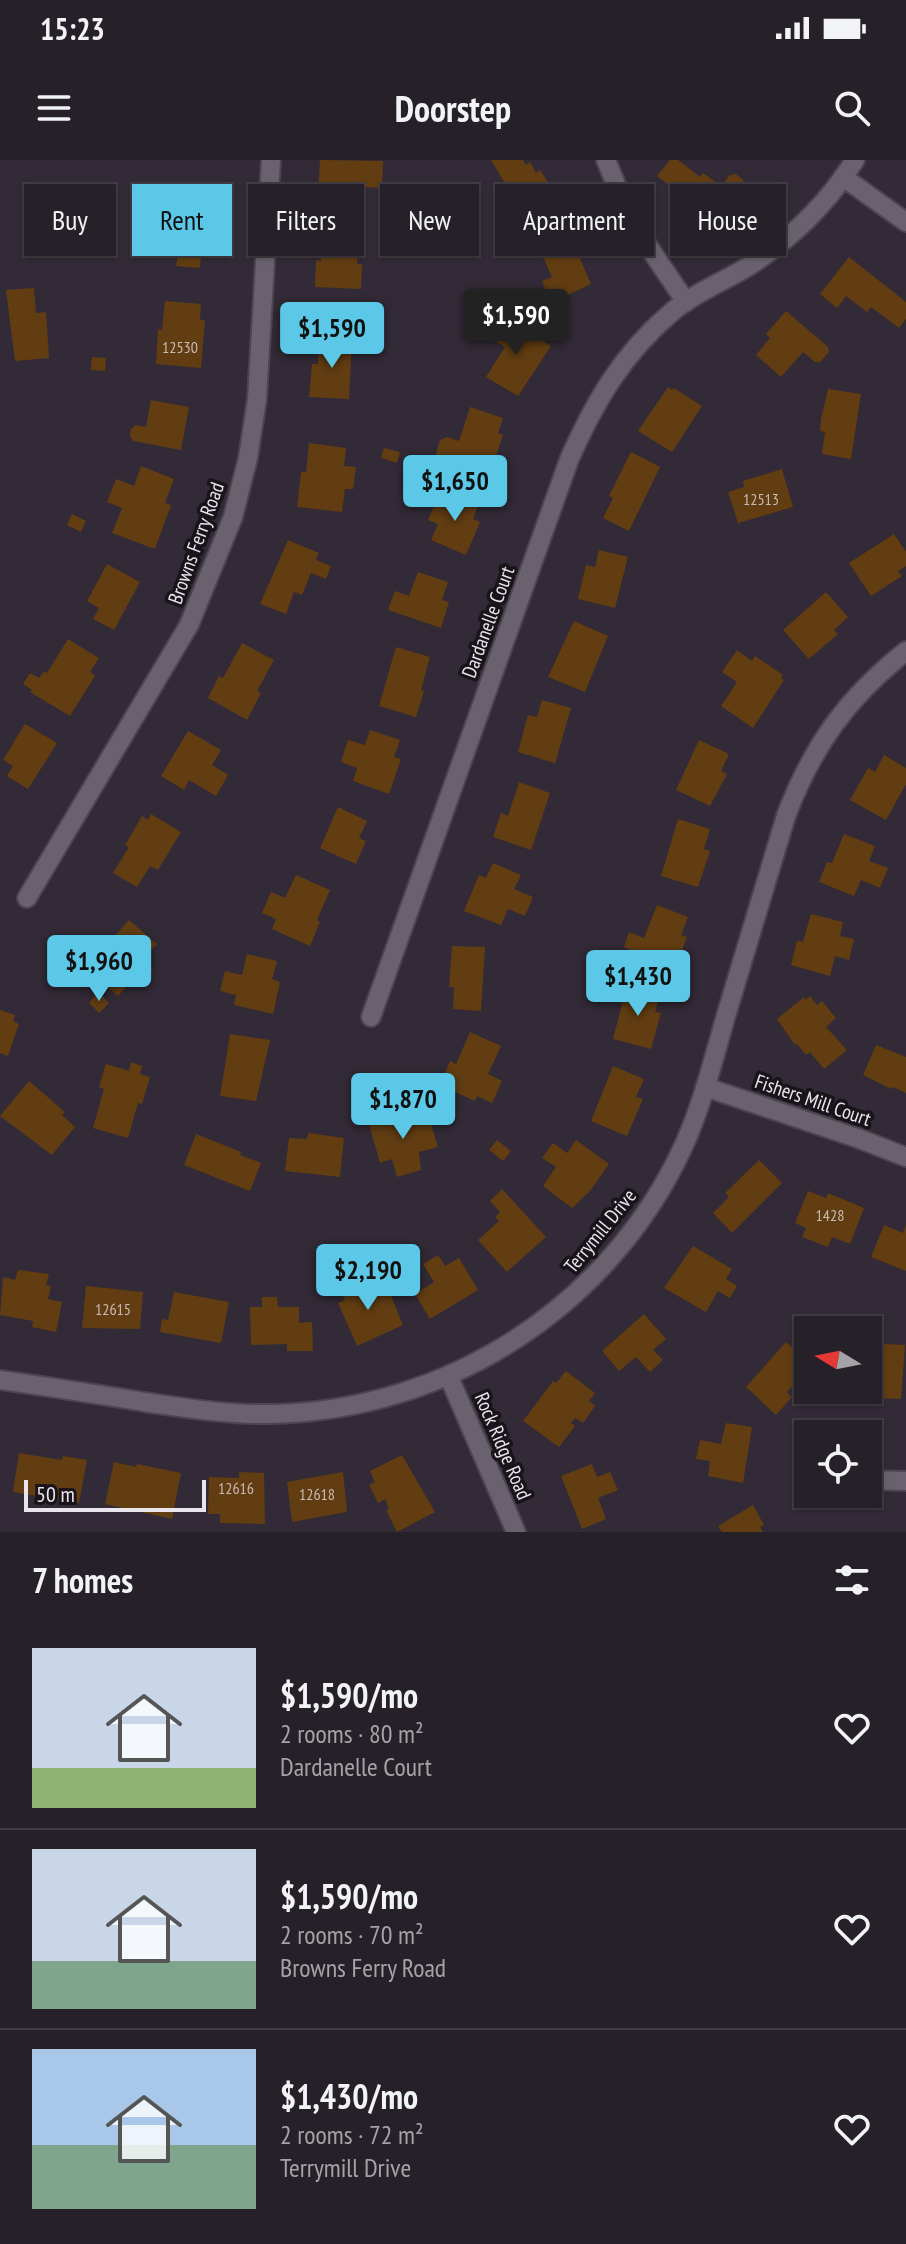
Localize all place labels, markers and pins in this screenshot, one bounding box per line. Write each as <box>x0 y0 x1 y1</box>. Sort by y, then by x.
pin: $1,590 <box>451 289 581 357</box>
pin: $1,590 <box>267 302 397 370</box>
pin: $1,650 <box>390 455 520 523</box>
pin: $1,960 <box>34 935 164 1003</box>
pin: $1,430 <box>573 950 703 1018</box>
pin: $1,870 <box>338 1073 468 1141</box>
pin: $2,190 <box>303 1244 433 1312</box>

